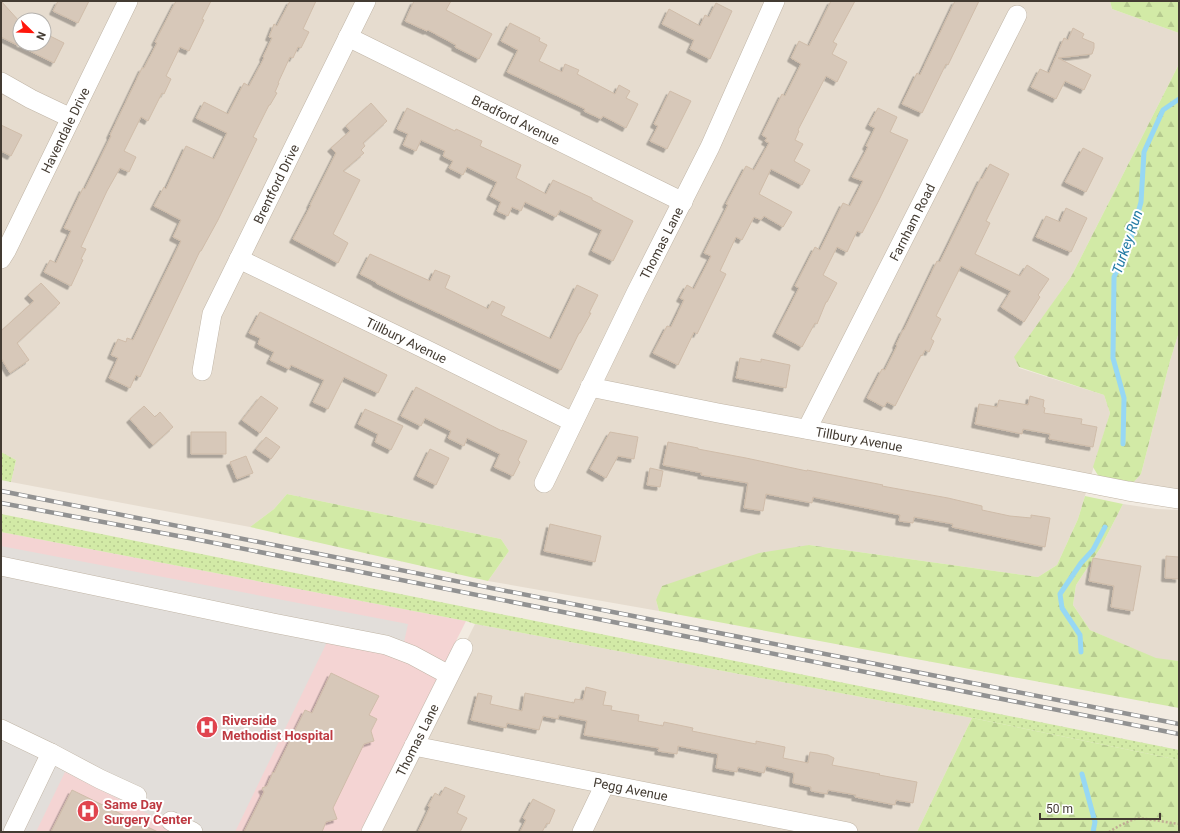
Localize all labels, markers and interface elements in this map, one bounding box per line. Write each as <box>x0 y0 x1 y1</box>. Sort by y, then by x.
north arrow <box>12 12 52 52</box>
text: N <box>33 30 48 42</box>
street label: Havendale Drive <box>38 85 93 176</box>
street label: Bradford Avenue <box>469 92 562 148</box>
street label: Brentford Drive <box>251 142 302 226</box>
street label: Farnham Road <box>887 181 938 263</box>
street label: Thomas Lane <box>637 205 686 282</box>
water label: Turkey Run <box>1109 208 1145 276</box>
street label: Tillbury Avenue <box>363 314 449 367</box>
street label: Tillbury Avenue <box>814 424 904 455</box>
street label: Thomas Lane <box>393 701 442 779</box>
place label: Riverside Methodist Hospital <box>222 713 333 743</box>
hospital icon: Riverside Methodist Hospital <box>194 714 220 740</box>
street label: Pegg Avenue <box>592 775 669 804</box>
scale bar <box>1040 795 1160 821</box>
place label: Same Day Surgery Center <box>104 797 192 827</box>
hospital icon: Same Day Surgery Center <box>75 798 101 824</box>
text: 50 m <box>1046 802 1073 816</box>

